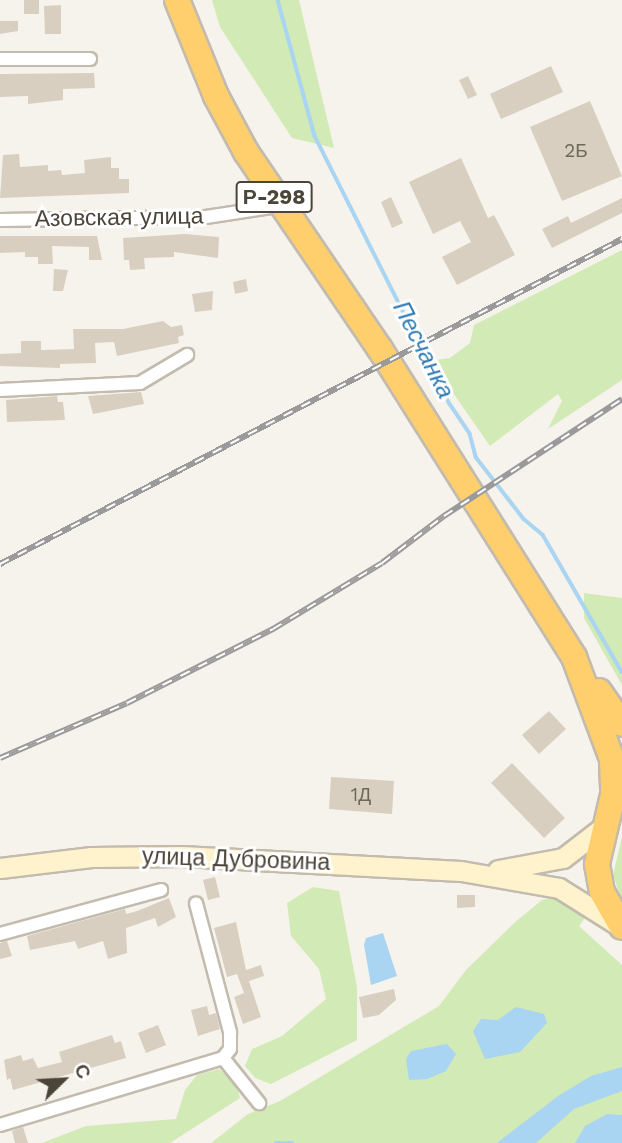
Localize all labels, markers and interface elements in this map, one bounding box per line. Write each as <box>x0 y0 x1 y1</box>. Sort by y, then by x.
house number: 2Б <box>564 140 588 162</box>
road number: Р-298 <box>236 180 312 214</box>
street label: Азовская улица <box>34 203 204 233</box>
water label: Песчанка <box>386 297 460 403</box>
house number: 1Д <box>351 784 371 806</box>
street label: улица Дубровина <box>141 843 331 877</box>
north arrow <box>28 1045 98 1115</box>
text: С <box>69 1060 96 1082</box>

